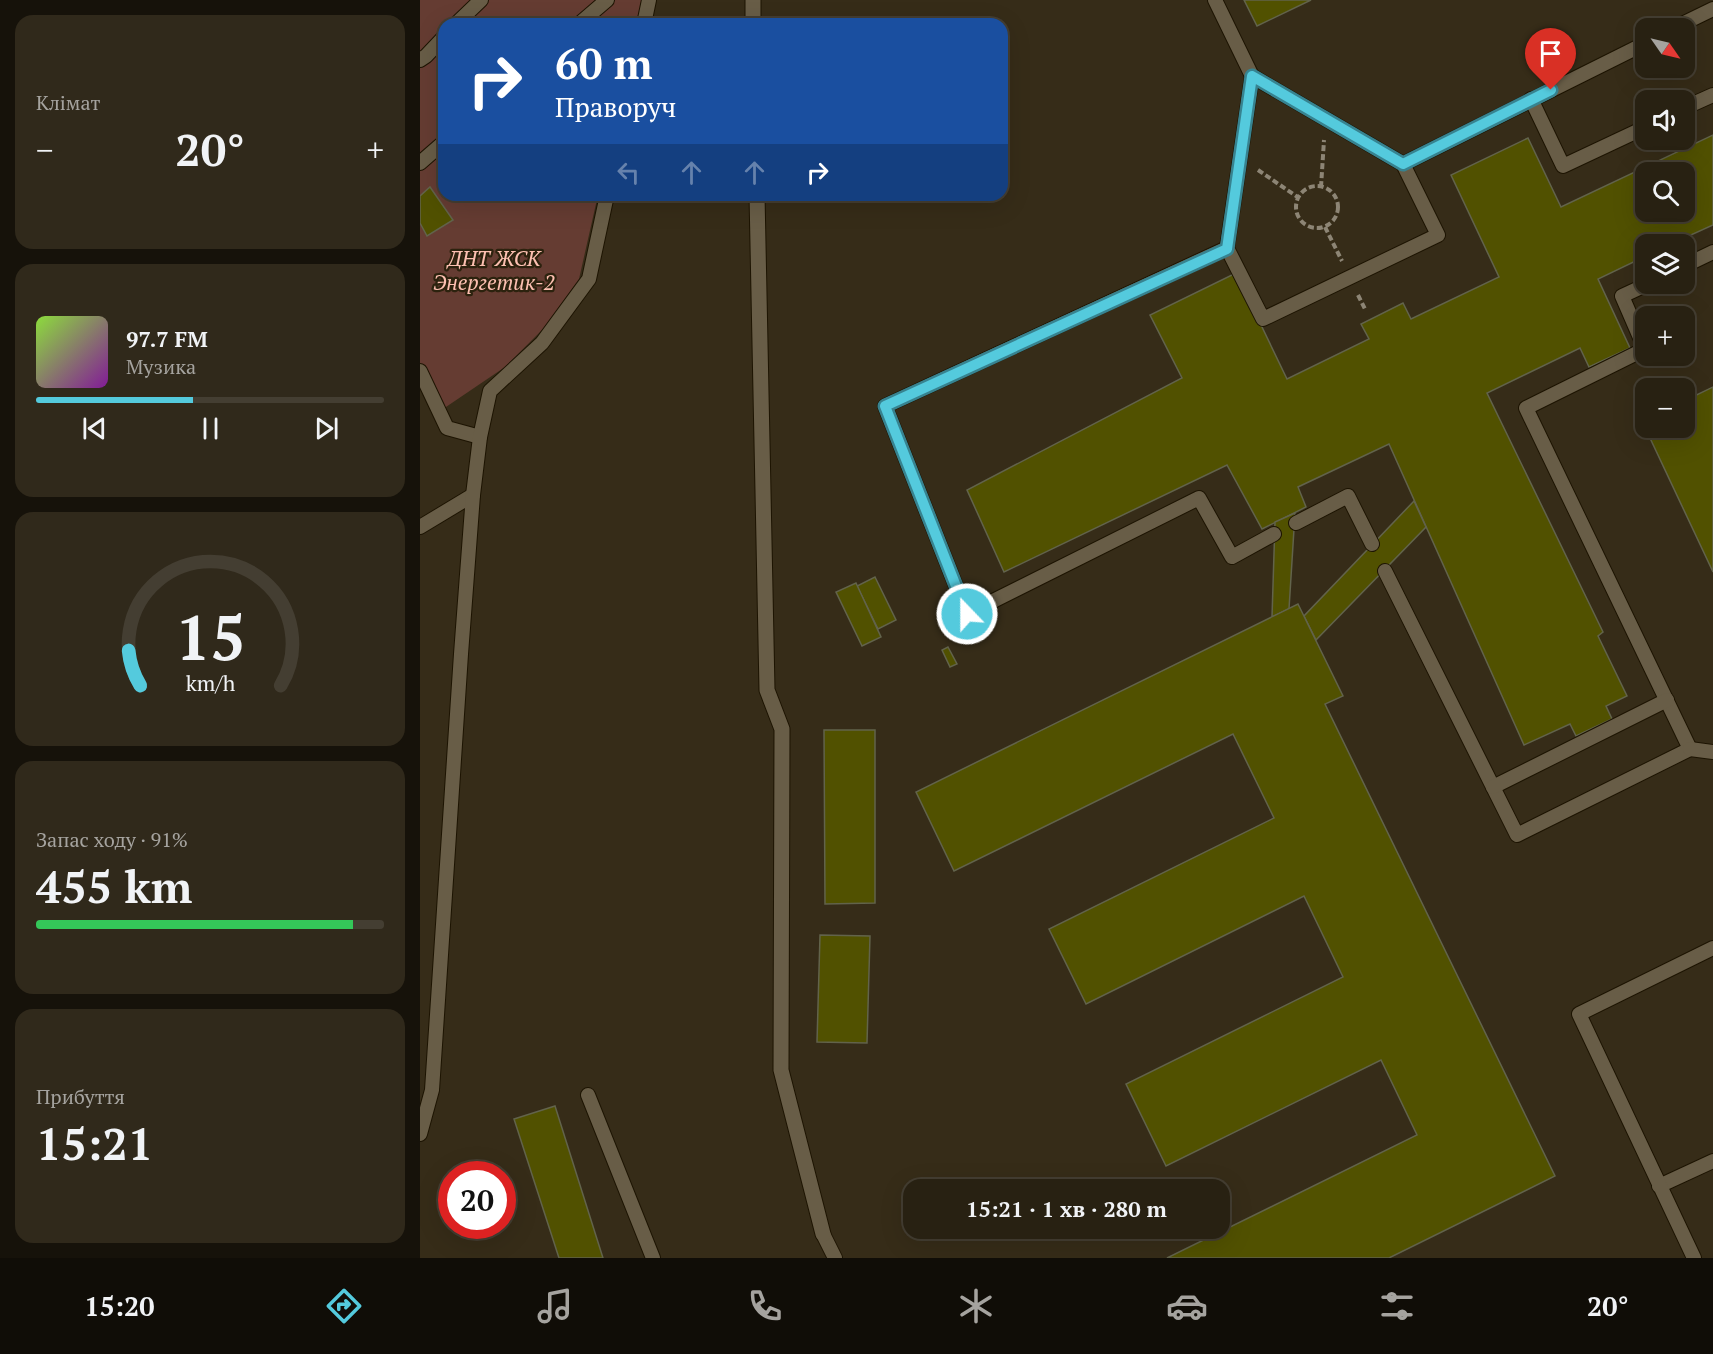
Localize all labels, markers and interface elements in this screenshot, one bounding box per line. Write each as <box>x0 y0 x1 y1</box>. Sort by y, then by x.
north arrow <box>1635 18 1695 78</box>
map controls <box>1635 18 1695 438</box>
pin <box>1525 28 1576 90</box>
text: 60 m <box>555 35 653 91</box>
icon: arrive <box>1534 37 1567 70</box>
icon: right <box>456 42 534 120</box>
text: Клімат <box>36 89 101 116</box>
text: Праворуч <box>555 89 676 125</box>
button: sound <box>1635 90 1695 150</box>
text: 20° <box>175 119 245 179</box>
text: − <box>36 128 54 171</box>
text: + <box>366 128 384 171</box>
icon: left <box>612 156 645 189</box>
icon: ahead <box>675 156 708 189</box>
icon: ahead <box>738 156 771 189</box>
icon: right <box>801 156 834 189</box>
button: search <box>1635 162 1695 222</box>
button: layers <box>1635 234 1695 294</box>
park label: ДНТ ЖСК Энергетик-2 <box>433 244 555 296</box>
button: + <box>1635 306 1695 366</box>
text: 97.7 FM <box>126 324 208 353</box>
text: Музика <box>126 353 196 380</box>
button: − <box>1635 378 1695 438</box>
icon: previous <box>78 412 111 445</box>
icon: pause <box>194 412 227 445</box>
icon: next <box>310 412 343 445</box>
position arrow <box>935 582 999 646</box>
text: 15 <box>175 595 245 678</box>
text: km/h <box>185 669 235 697</box>
text: Запас ходу · 91% <box>36 826 188 853</box>
text: 455 km <box>36 856 192 916</box>
text: Прибуття <box>36 1083 125 1110</box>
text: 15:21 <box>36 1113 153 1173</box>
speed limit sign: 20 <box>438 1161 516 1239</box>
text: 15:21 · 1 хв · 280 m <box>966 1194 1167 1223</box>
icon: directions <box>323 1285 365 1327</box>
icon: music <box>534 1285 576 1327</box>
icon: phone <box>744 1285 786 1327</box>
icon: climate <box>955 1285 997 1327</box>
icon: car <box>1166 1285 1208 1327</box>
icon: filters <box>1376 1285 1418 1327</box>
text: 15:20 <box>84 1288 155 1324</box>
text: 20° <box>1587 1288 1629 1324</box>

